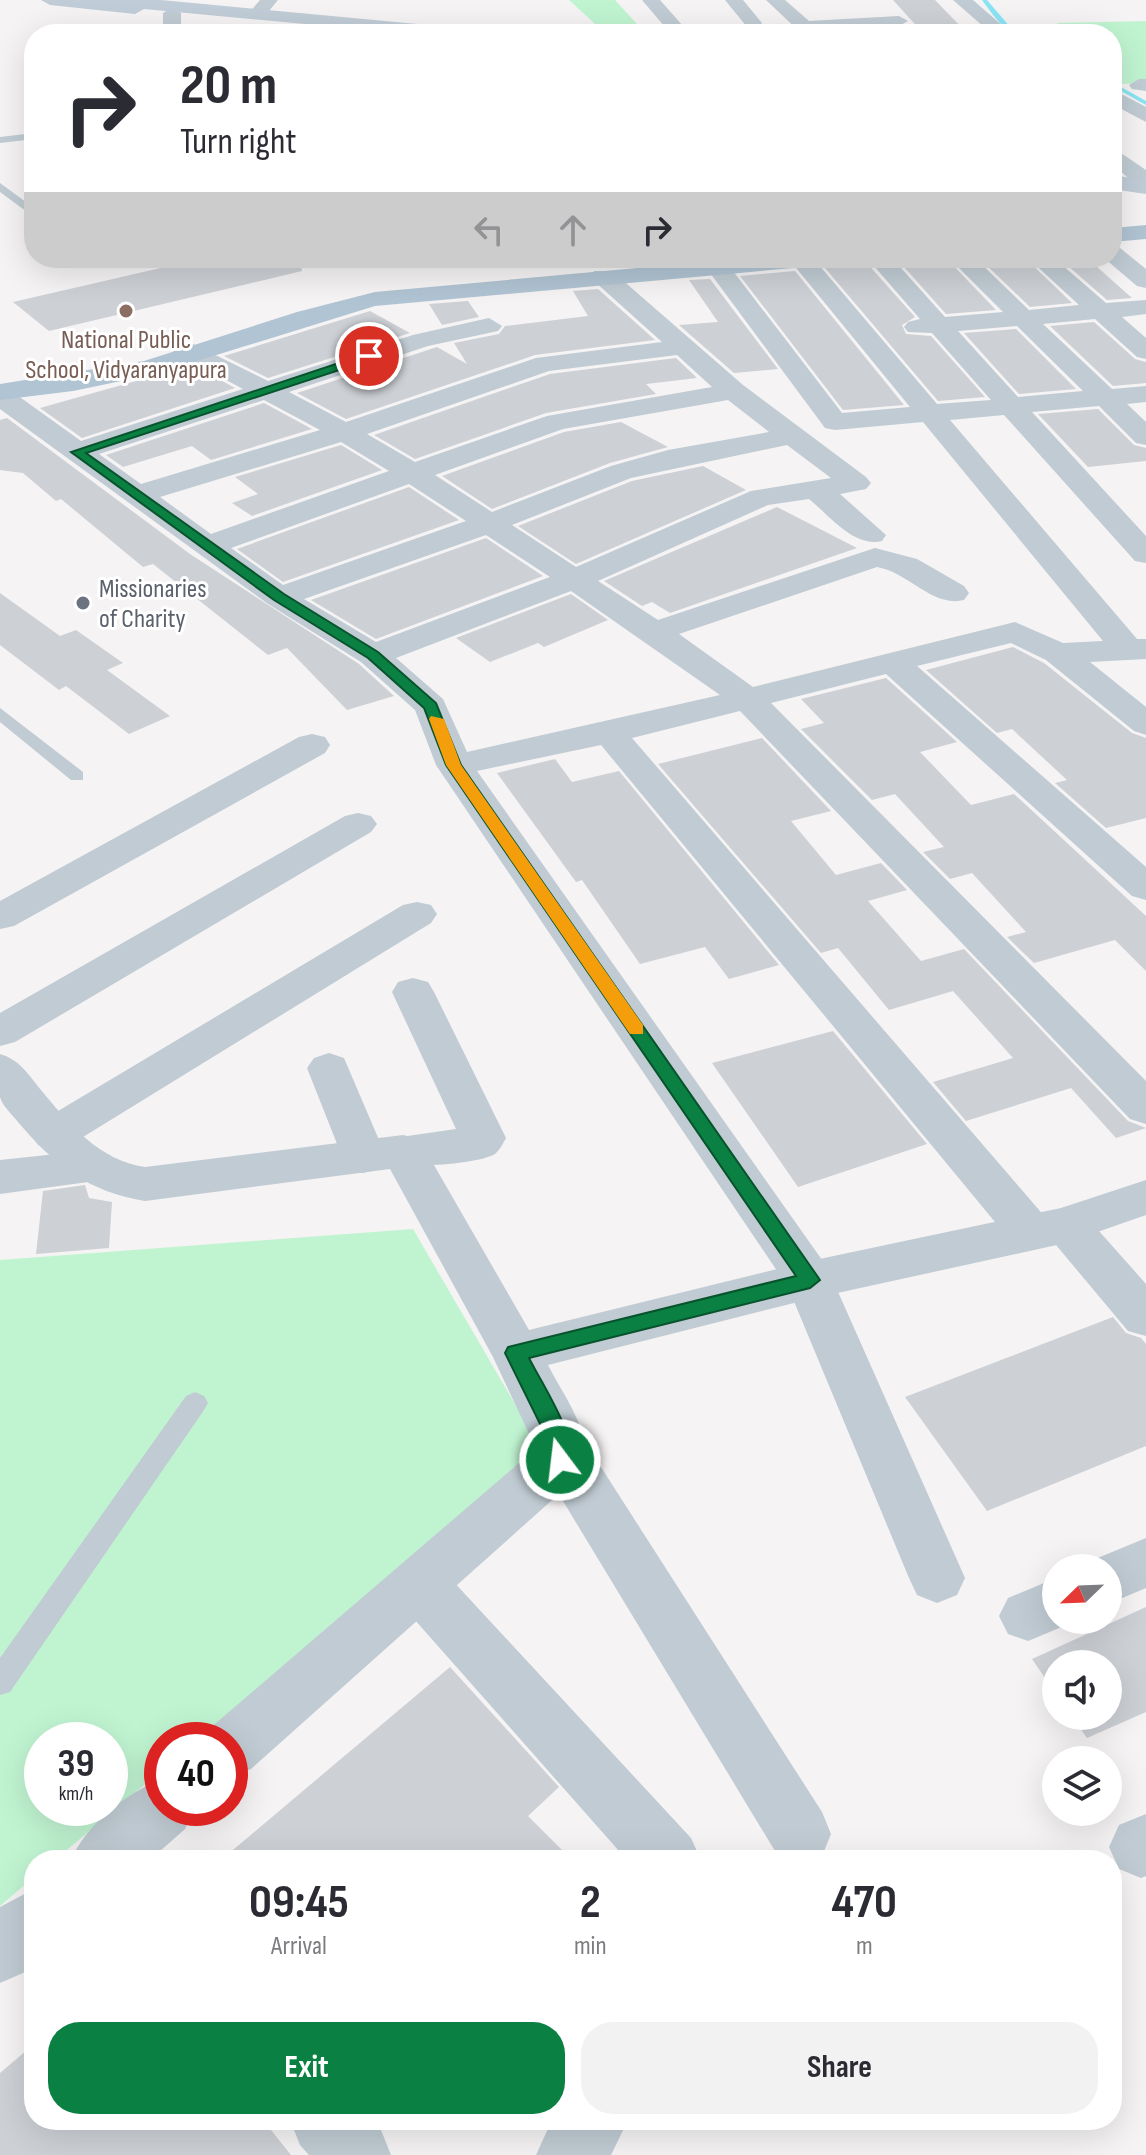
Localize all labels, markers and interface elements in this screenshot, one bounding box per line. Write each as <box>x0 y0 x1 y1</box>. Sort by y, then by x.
text: 20 m <box>180 53 277 120</box>
icon: right <box>48 56 152 160</box>
text: Turn right <box>180 121 297 164</box>
icon: left <box>467 208 511 252</box>
icon: ahead <box>551 208 595 252</box>
icon: right <box>635 208 679 252</box>
marker: National Public School, Vidyaranyapura <box>117 302 135 320</box>
pin <box>335 322 403 390</box>
place label: National Public School, Vidyaranyapura <box>25 325 227 386</box>
icon: arrive <box>347 334 391 378</box>
place label: Missionaries of Charity <box>99 574 207 635</box>
marker: Missionaries of Charity <box>74 594 92 612</box>
position arrow <box>518 1418 602 1502</box>
north arrow <box>1042 1554 1122 1634</box>
map controls <box>1042 1554 1122 1826</box>
button: sound <box>1042 1650 1122 1730</box>
speed limit sign: 40 <box>144 1722 248 1826</box>
text: 39 <box>58 1740 94 1788</box>
button: layers <box>1042 1746 1122 1826</box>
text: km/h <box>59 1782 93 1806</box>
text: 09:45 <box>249 1874 349 1931</box>
text: 2 <box>580 1874 601 1931</box>
text: 470 <box>832 1874 897 1931</box>
text: Arrival <box>271 1931 327 1962</box>
text: min <box>574 1931 607 1962</box>
text: m <box>856 1931 873 1962</box>
button: Exit <box>48 2022 565 2114</box>
button: Share <box>581 2022 1098 2114</box>

